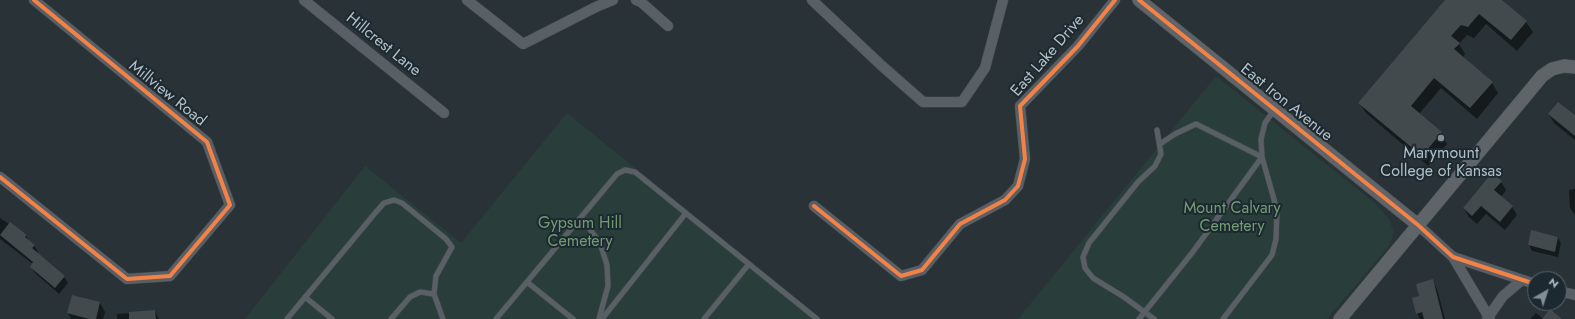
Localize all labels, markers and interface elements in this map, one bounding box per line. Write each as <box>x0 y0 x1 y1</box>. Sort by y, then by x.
street label: Hillcrest Lane <box>342 9 424 81</box>
street label: East Lake Drive <box>1007 11 1089 101</box>
street label: Millview Road <box>124 57 210 131</box>
street label: East Iron Avenue <box>1236 60 1336 146</box>
marker: Marymount College of Kansas <box>1436 133 1446 143</box>
place label: Marymount College of Kansas <box>1380 144 1502 182</box>
park label: Mount Calvary Cemetery <box>1183 199 1281 237</box>
park label: Gypsum Hill Cemetery <box>538 214 622 252</box>
north arrow <box>1527 271 1567 311</box>
text: N <box>1545 273 1562 291</box>

